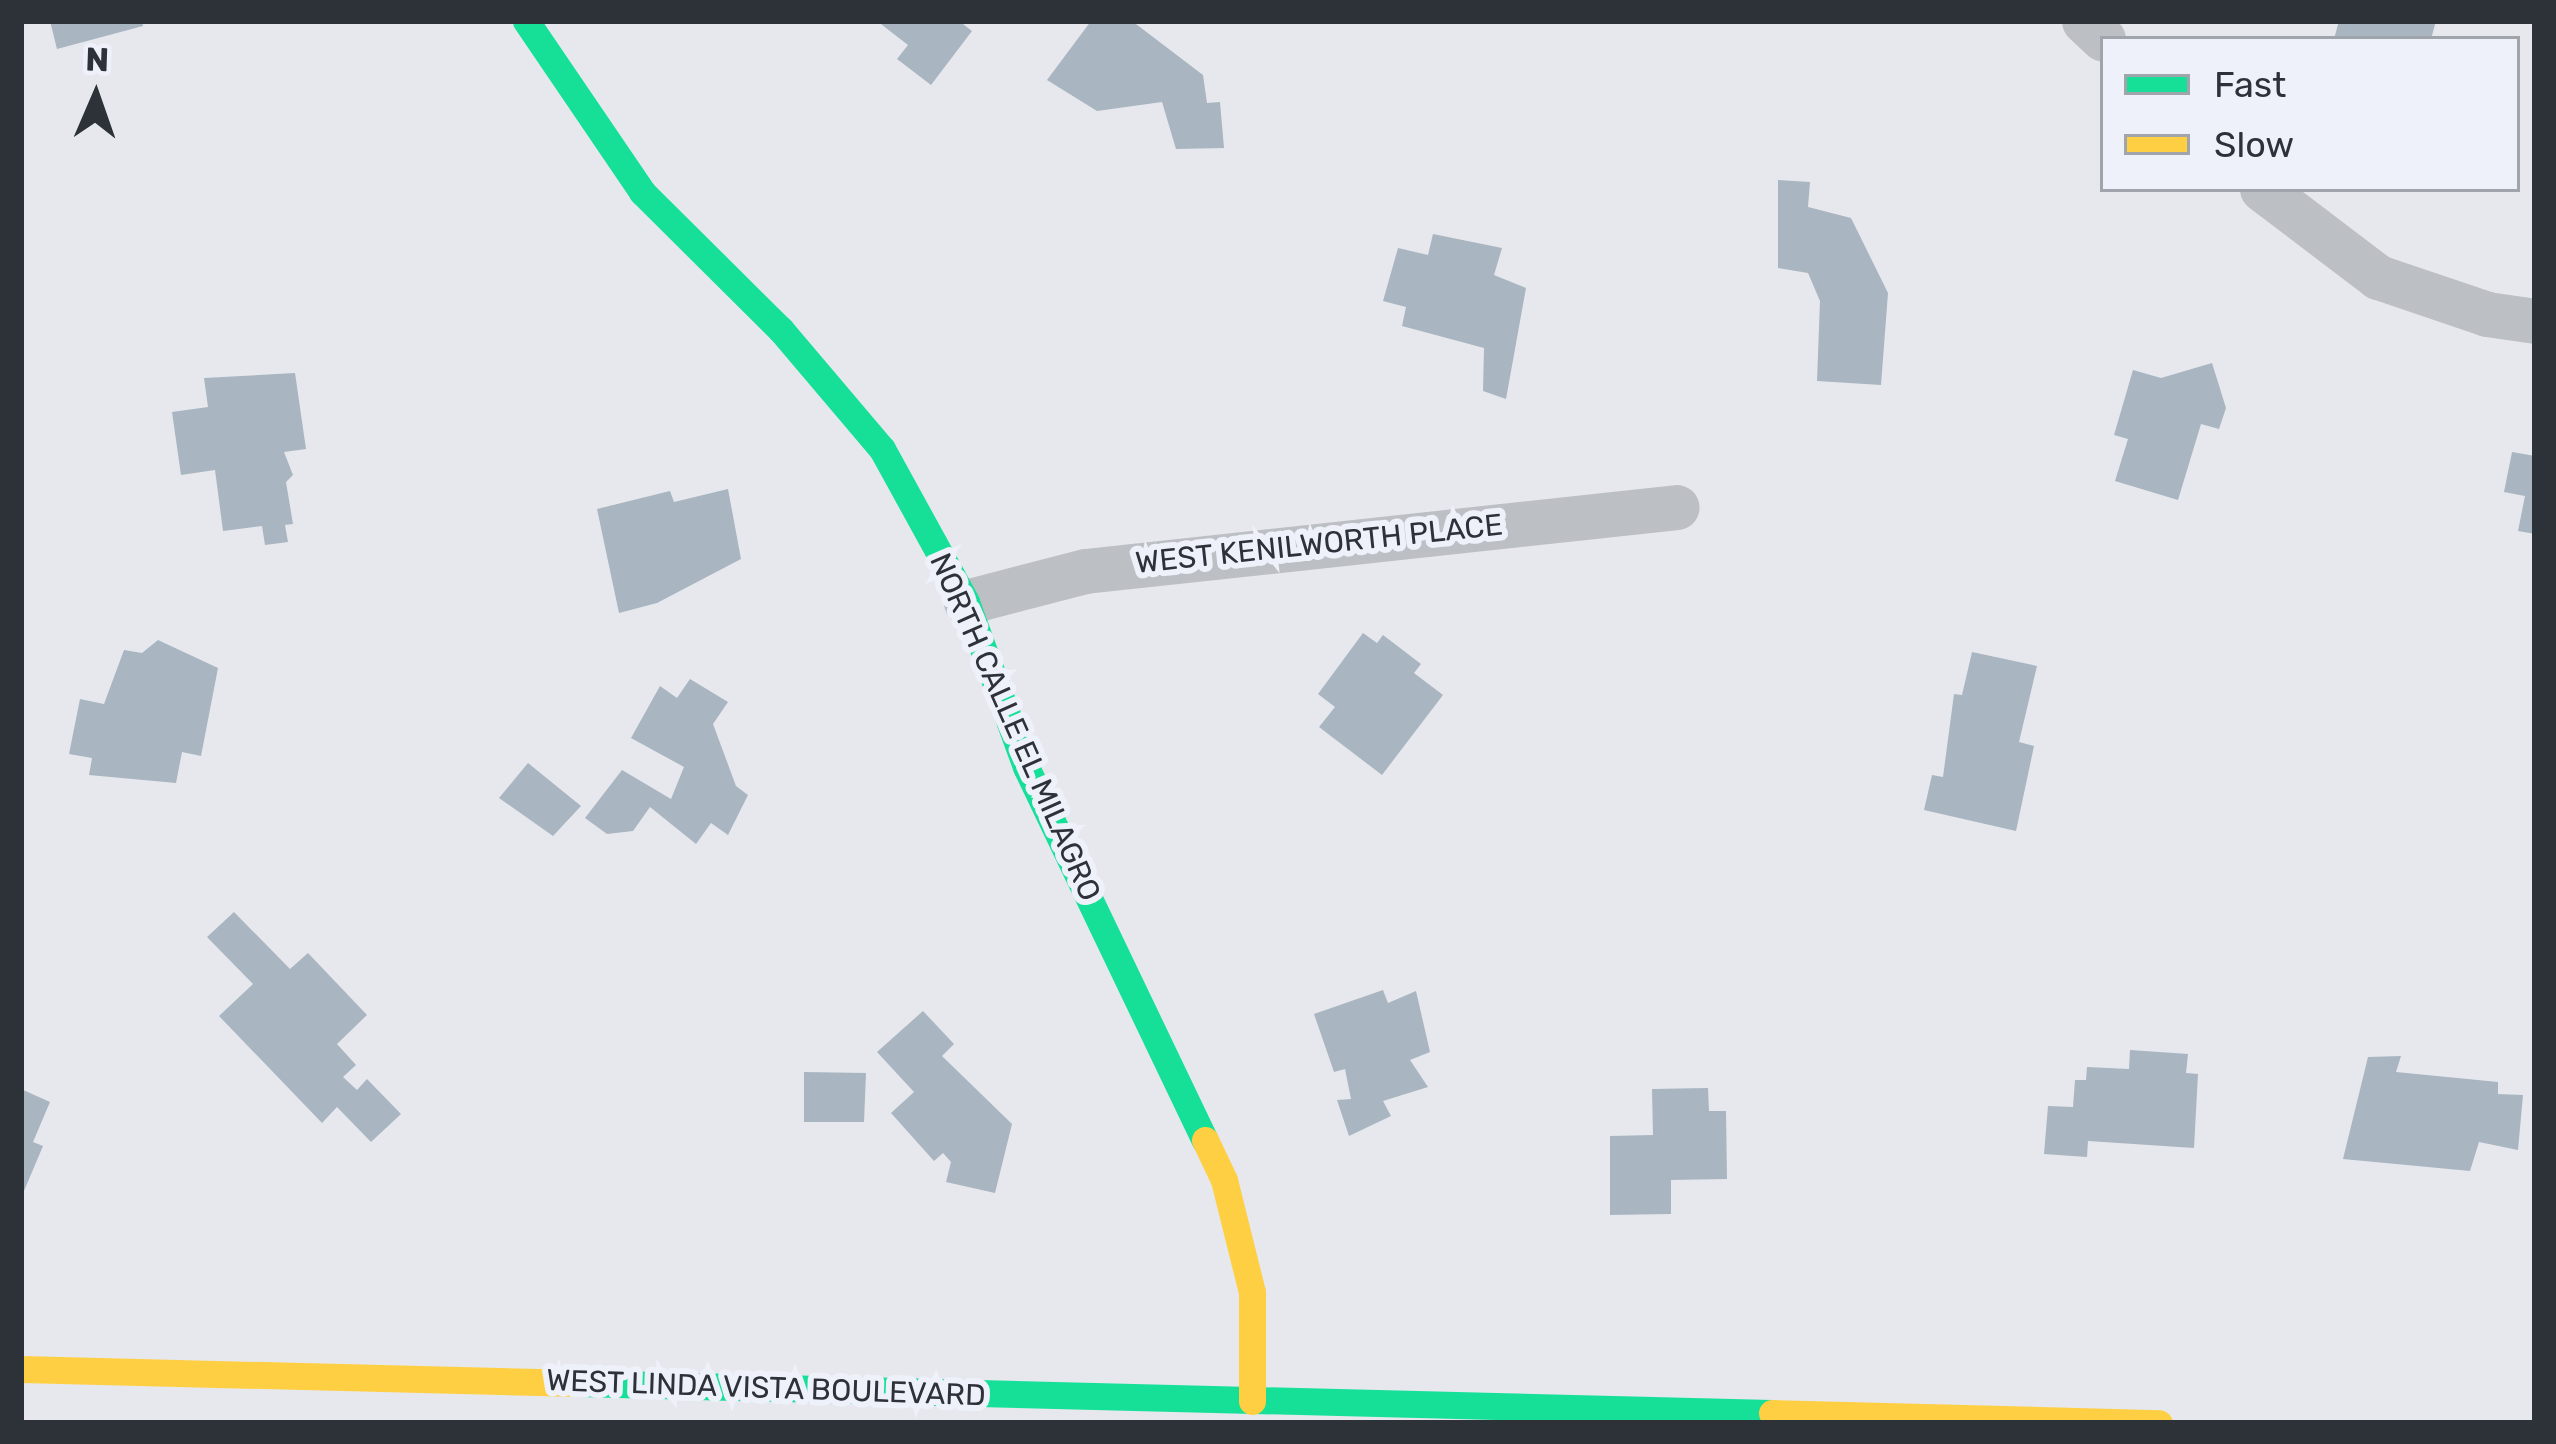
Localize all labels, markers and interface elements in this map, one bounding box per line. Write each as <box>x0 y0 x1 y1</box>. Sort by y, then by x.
north arrow <box>36 36 156 156</box>
legend <box>2100 36 2520 192</box>
text: N <box>85 40 110 79</box>
text: Fast <box>2214 63 2286 106</box>
text: Slow <box>2214 123 2294 166</box>
street label: WEST KENILWORTH PLACE <box>1133 507 1505 581</box>
street label: NORTH CALLE EL MILAGRO <box>922 547 1108 907</box>
street label: WEST LINDA VISTA BOULEVARD <box>544 1362 988 1414</box>

